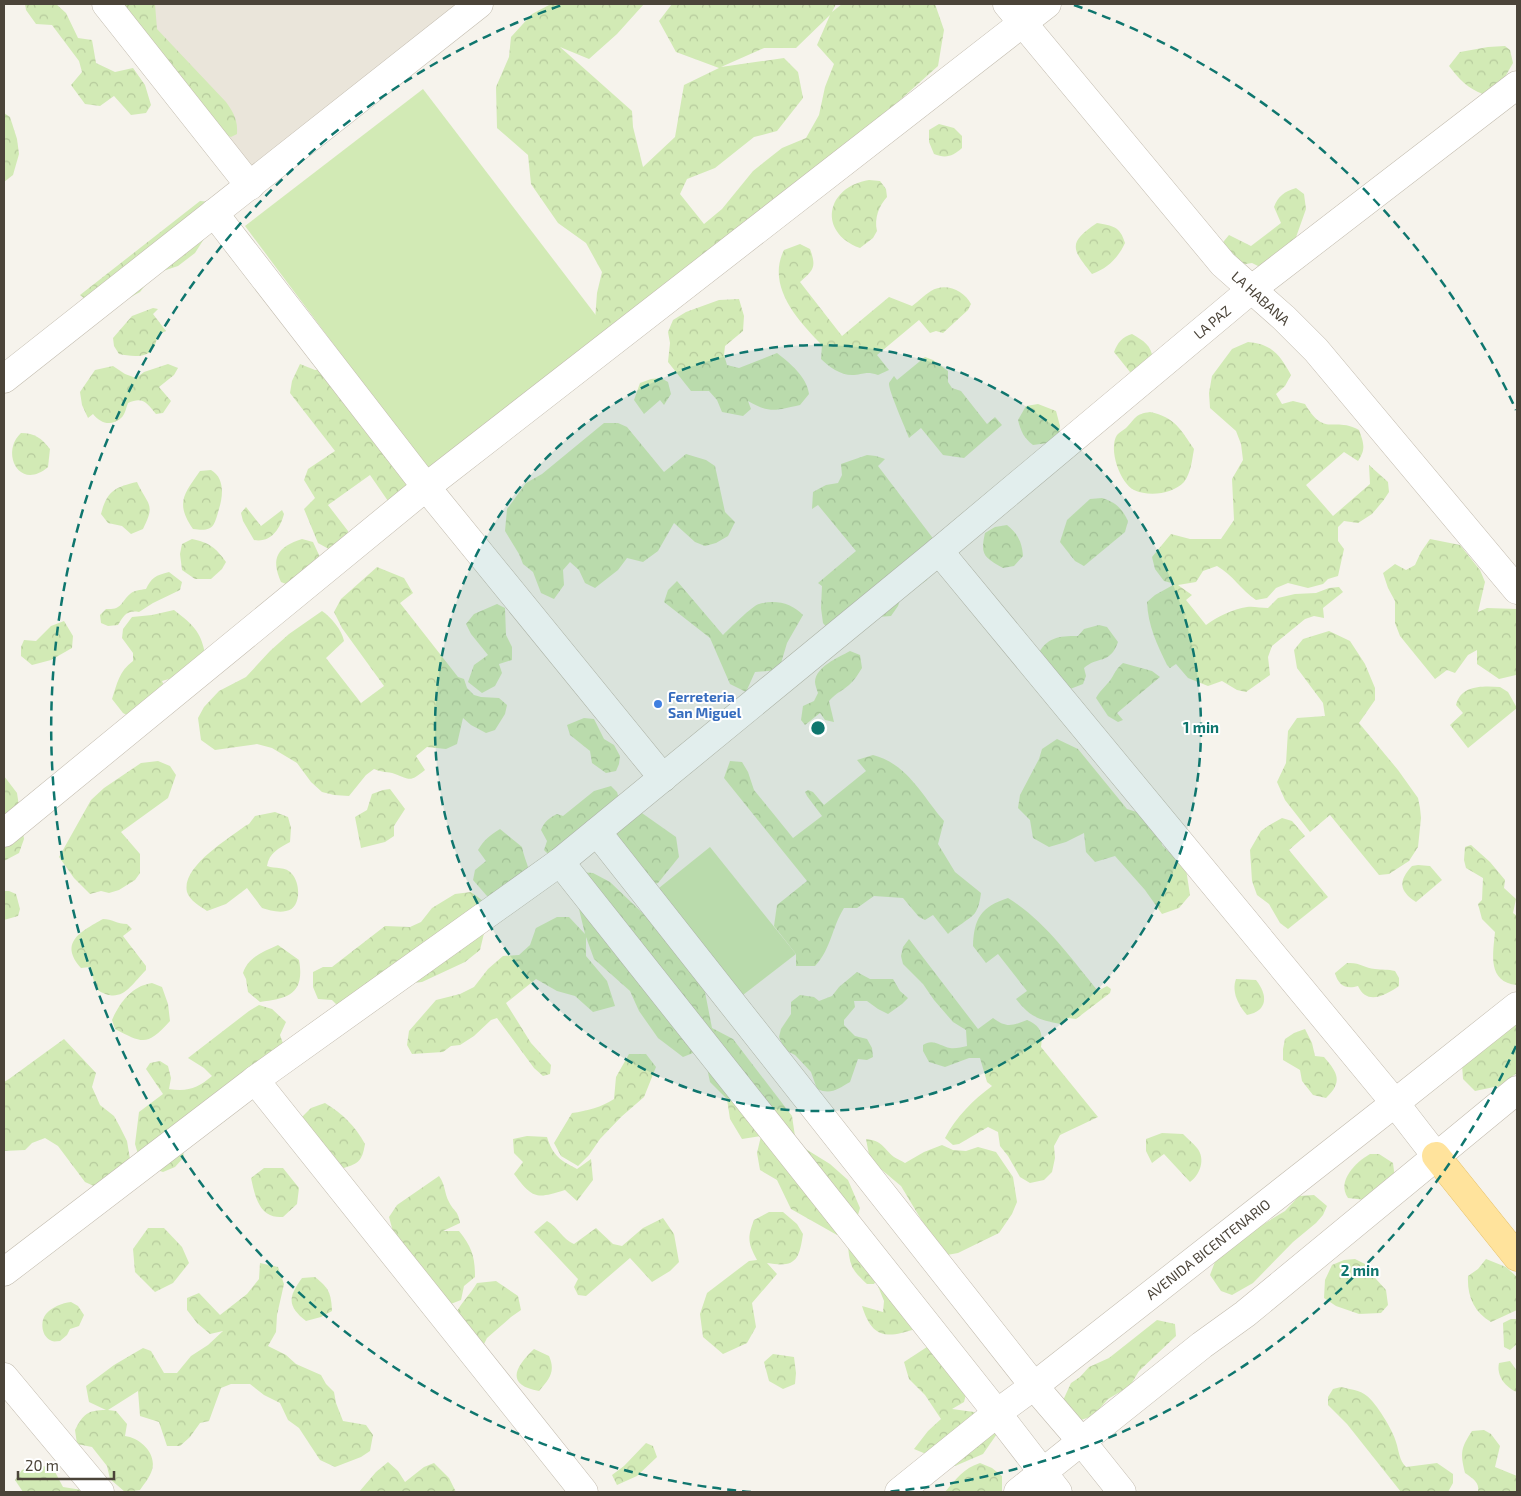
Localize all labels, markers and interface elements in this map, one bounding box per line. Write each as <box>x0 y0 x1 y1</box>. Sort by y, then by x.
street label: LA HABANA <box>1228 267 1294 329</box>
street label: LA PAZ <box>1190 302 1234 342</box>
place label: Ferreteria San Miguel <box>668 688 742 721</box>
marker: Ferreteria San Miguel <box>652 698 664 710</box>
text: 1 min <box>1183 718 1219 736</box>
centre of rings <box>809 719 827 737</box>
street label: AVENIDA BICENTENARIO <box>1142 1195 1274 1303</box>
text: 2 min <box>1341 1261 1379 1279</box>
scale bar <box>18 1448 114 1480</box>
text: 20 m <box>25 1456 59 1474</box>

